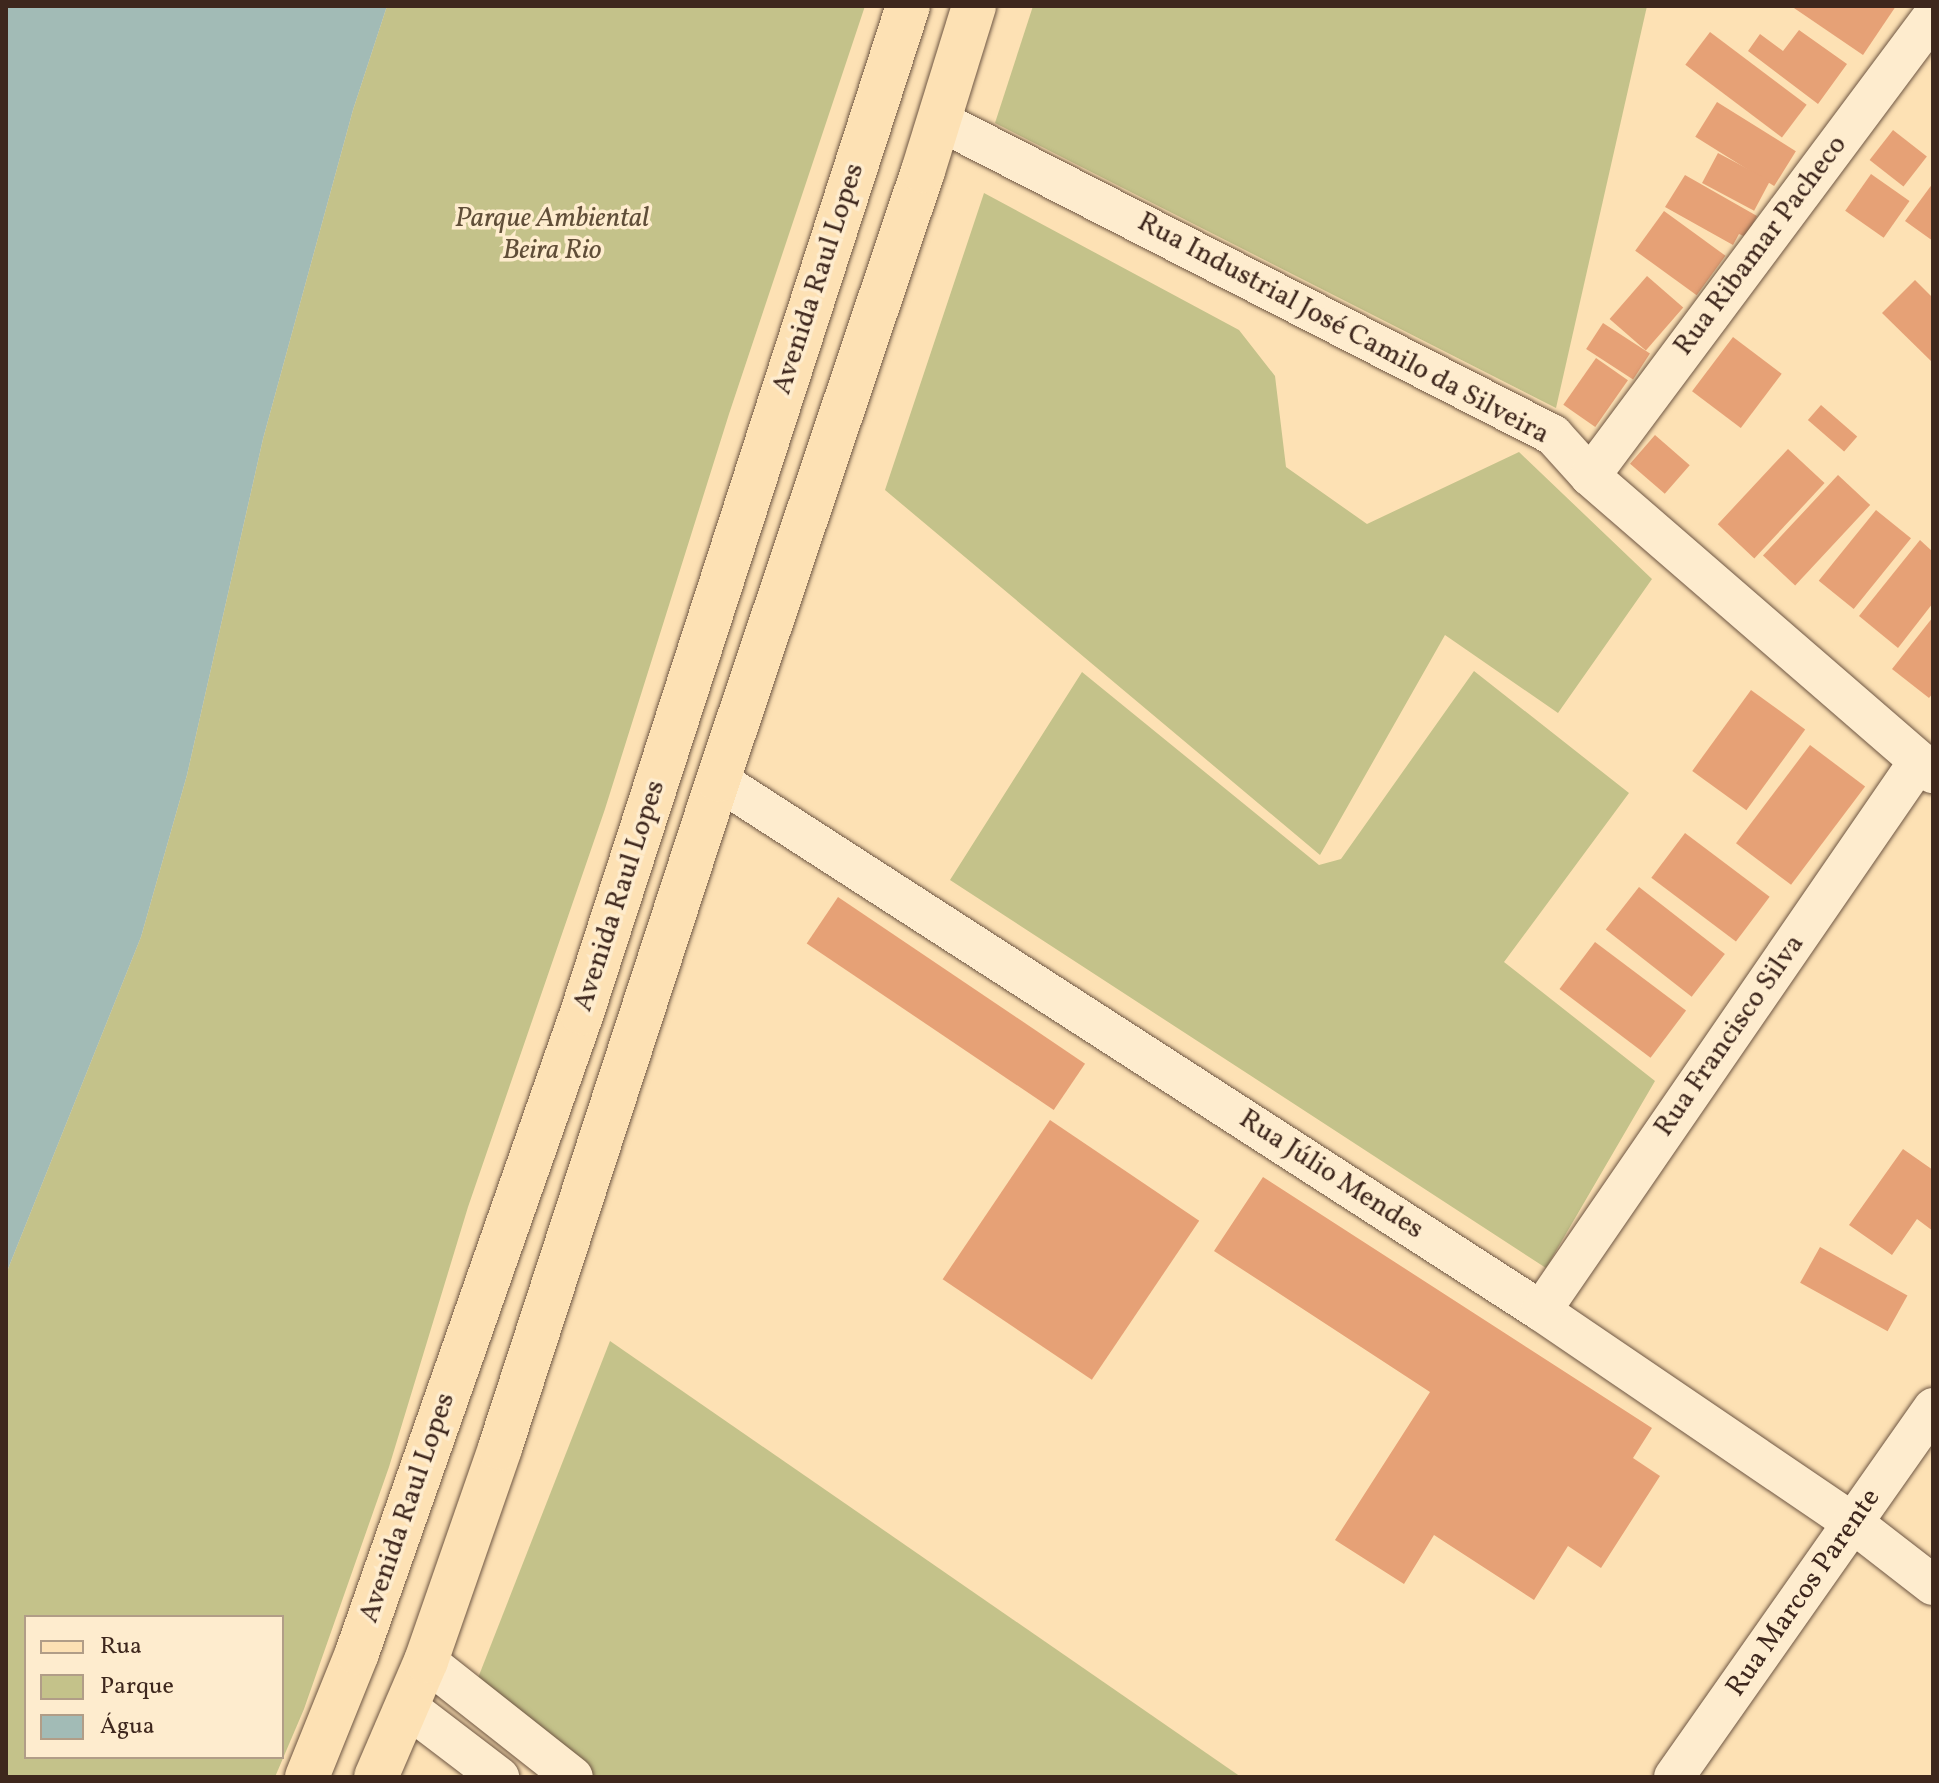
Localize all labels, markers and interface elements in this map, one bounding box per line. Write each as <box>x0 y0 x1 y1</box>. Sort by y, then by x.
street label: Rua Ribamar Pacheco <box>1667 129 1855 363</box>
street label: Avenida Raul Lopes <box>766 159 872 399</box>
park label: Parque Ambiental Beira Rio <box>455 202 649 268</box>
street label: Rua Industrial José Camilo da Silveira <box>1131 206 1555 452</box>
street label: Avenida Raul Lopes <box>567 776 673 1016</box>
street label: Rua Francisco Silva <box>1648 929 1812 1143</box>
street label: Rua Júlio Mendes <box>1232 1103 1430 1247</box>
street label: Avenida Raul Lopes <box>353 1389 463 1627</box>
street label: Rua Marcos Parente <box>1720 1483 1888 1703</box>
legend <box>24 1615 284 1759</box>
text: Rua <box>100 1630 142 1664</box>
text: Parque <box>100 1670 174 1704</box>
text: Água <box>100 1710 155 1744</box>

